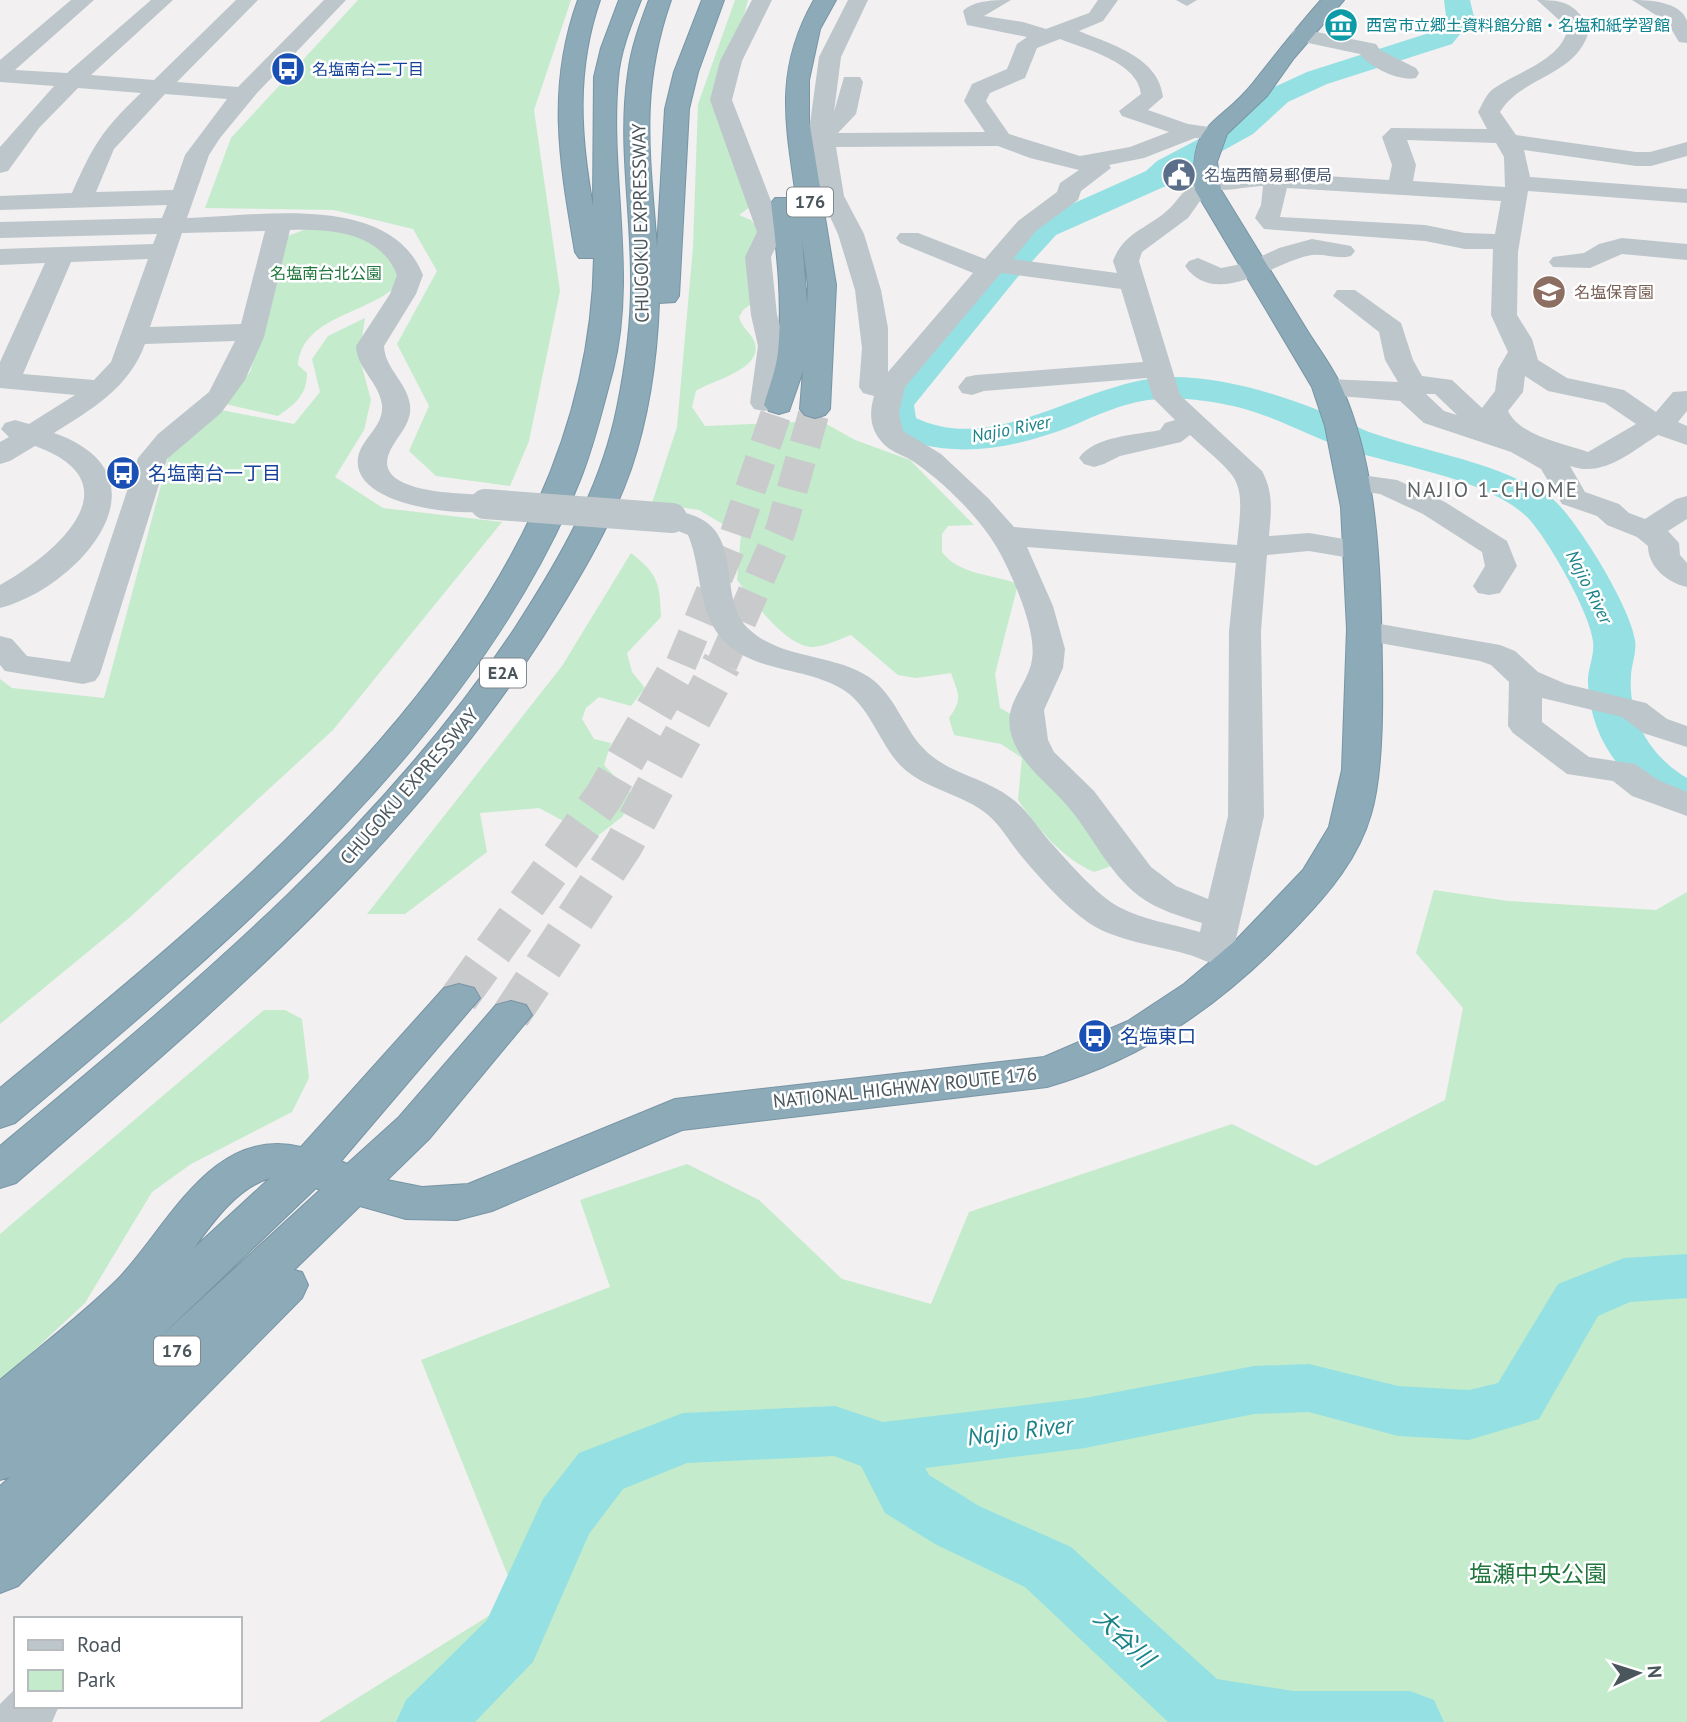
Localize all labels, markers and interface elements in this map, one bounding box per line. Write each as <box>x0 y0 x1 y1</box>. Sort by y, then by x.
museum icon: 西宮市立郷土資料館分館・名塩和紙学習館 <box>1322 6 1360 44</box>
place label: 西宮市立郷土資料館分館・名塩和紙学習館 <box>1366 15 1670 35</box>
bus stop icon: 名塩南台二丁目 <box>269 50 307 88</box>
place label: 名塩南台二丁目 <box>312 59 424 79</box>
street label: CHUGOKU EXPRESSWAY <box>626 123 654 323</box>
public building icon: 名塩西簡易郵便局 <box>1160 156 1198 194</box>
place label: 名塩西簡易郵便局 <box>1204 165 1332 185</box>
road number: 176 <box>787 188 833 216</box>
park label: 名塩南台北公園 <box>270 263 382 283</box>
school or university icon: 名塩保育園 <box>1530 273 1568 311</box>
place label: 名塩保育園 <box>1574 282 1654 302</box>
water label: Najio River <box>970 409 1053 447</box>
bus stop icon: 名塩南台一丁目 <box>104 454 142 492</box>
place label: 名塩南台一丁目 <box>148 461 281 485</box>
district label: NAJIO 1-CHOME <box>1407 476 1579 503</box>
water label: Najio River <box>1561 546 1618 629</box>
road number: E2A <box>480 658 526 688</box>
street label: CHUGOKU EXPRESSWAY <box>334 703 484 869</box>
bus stop icon: 名塩東口 <box>1076 1017 1114 1055</box>
place label: 名塩東口 <box>1120 1024 1196 1048</box>
street label: NATIONAL HIGHWAY ROUTE 176 <box>772 1061 1038 1113</box>
road number: 176 <box>154 1336 200 1366</box>
water label: Najio River <box>965 1408 1077 1452</box>
park label: 塩瀬中央公園 <box>1469 1559 1607 1588</box>
water label: 大谷川 <box>1087 1602 1163 1676</box>
legend <box>14 1617 242 1708</box>
text: Road <box>77 1631 121 1658</box>
north arrow <box>1603 1638 1673 1708</box>
text: N <box>1643 1665 1667 1679</box>
text: Park <box>77 1666 116 1693</box>

